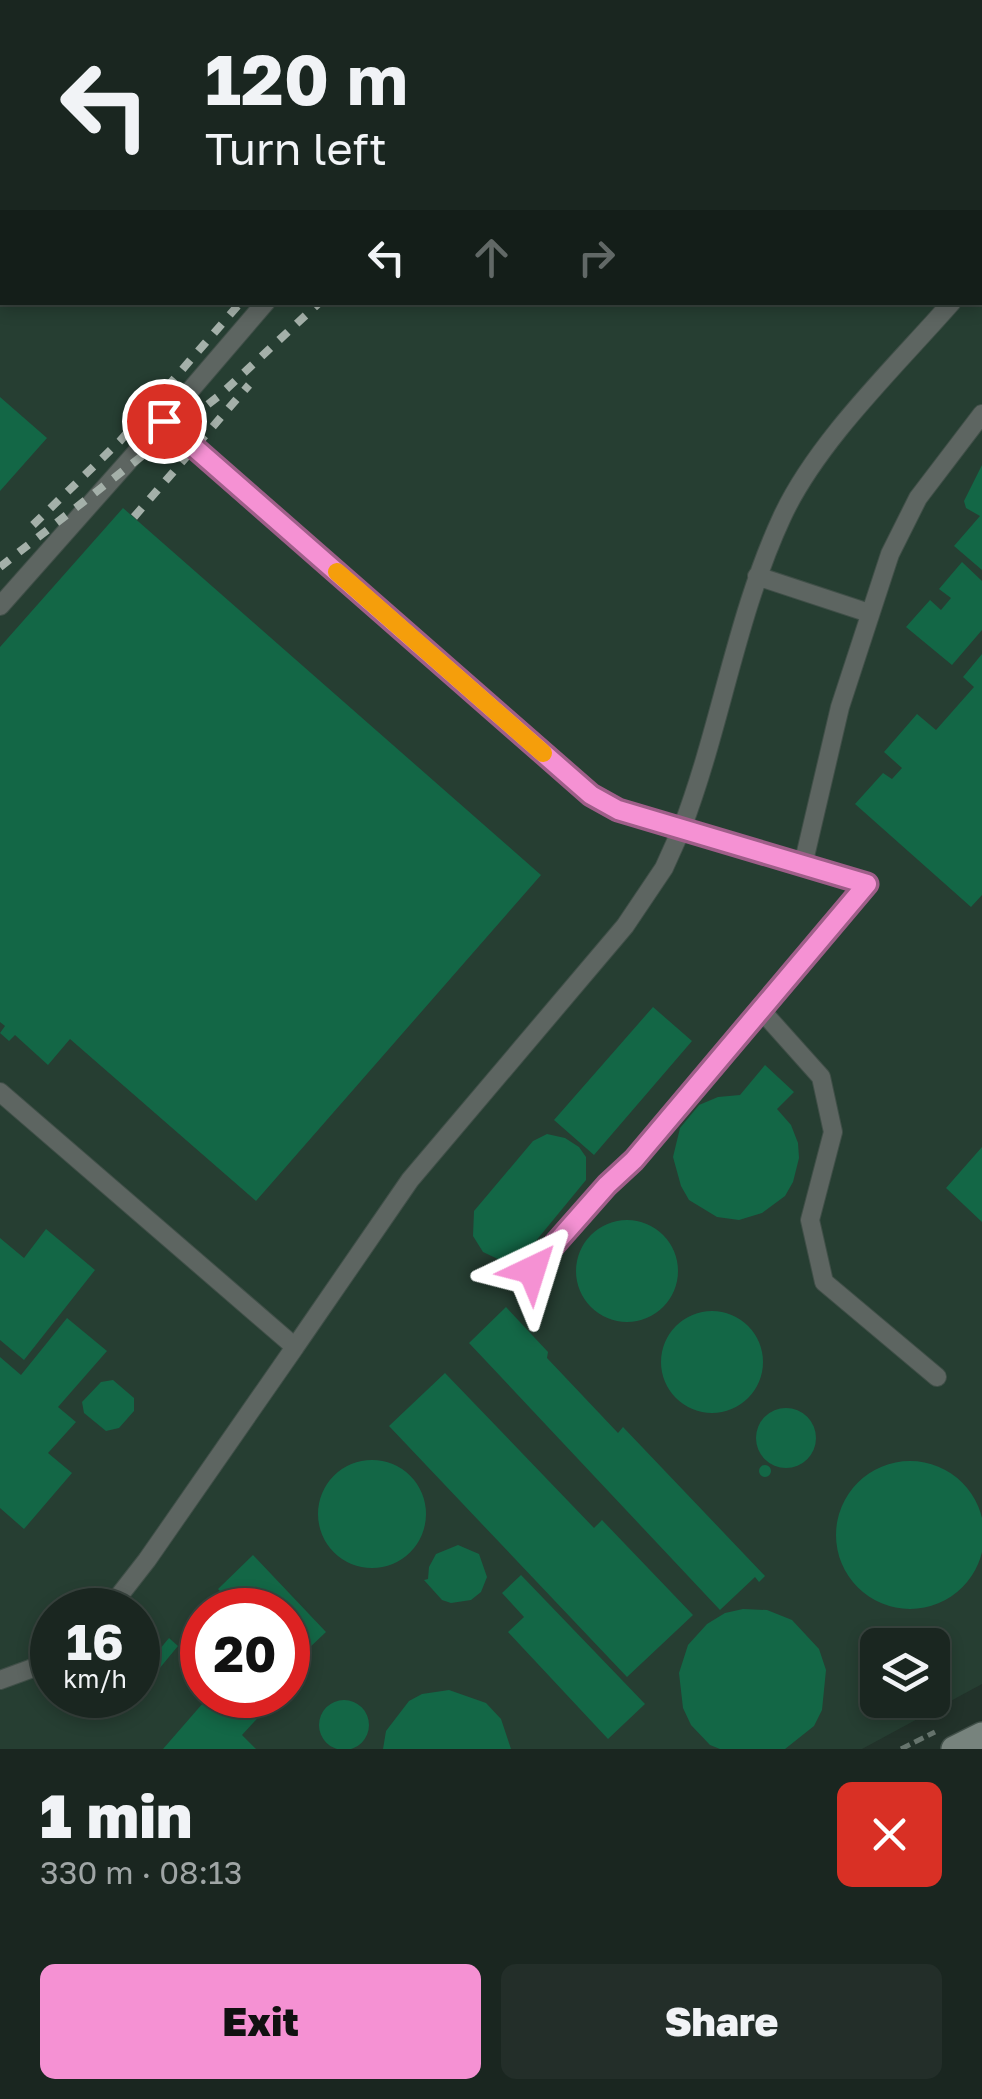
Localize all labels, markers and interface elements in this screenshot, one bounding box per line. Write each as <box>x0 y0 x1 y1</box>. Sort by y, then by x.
text: 120 m <box>205 36 408 120</box>
icon: left <box>40 40 170 170</box>
text: Turn left <box>205 121 387 175</box>
icon: left <box>359 230 414 285</box>
icon: ahead <box>464 230 519 285</box>
icon: right <box>569 230 624 285</box>
pin <box>122 379 207 464</box>
icon: arrive <box>137 394 192 449</box>
position arrow <box>480 1218 584 1322</box>
speed limit sign: 20 <box>180 1588 310 1718</box>
text: 16 <box>66 1611 124 1671</box>
map controls <box>860 1628 950 1718</box>
button: layers <box>860 1628 950 1718</box>
text: km/h <box>63 1663 127 1694</box>
text: 1 min <box>40 1779 192 1851</box>
button: close <box>837 1782 942 1887</box>
text: 330 m · 08:13 <box>40 1853 242 1891</box>
button: Exit <box>40 1964 481 2079</box>
button: Share <box>501 1964 942 2079</box>

